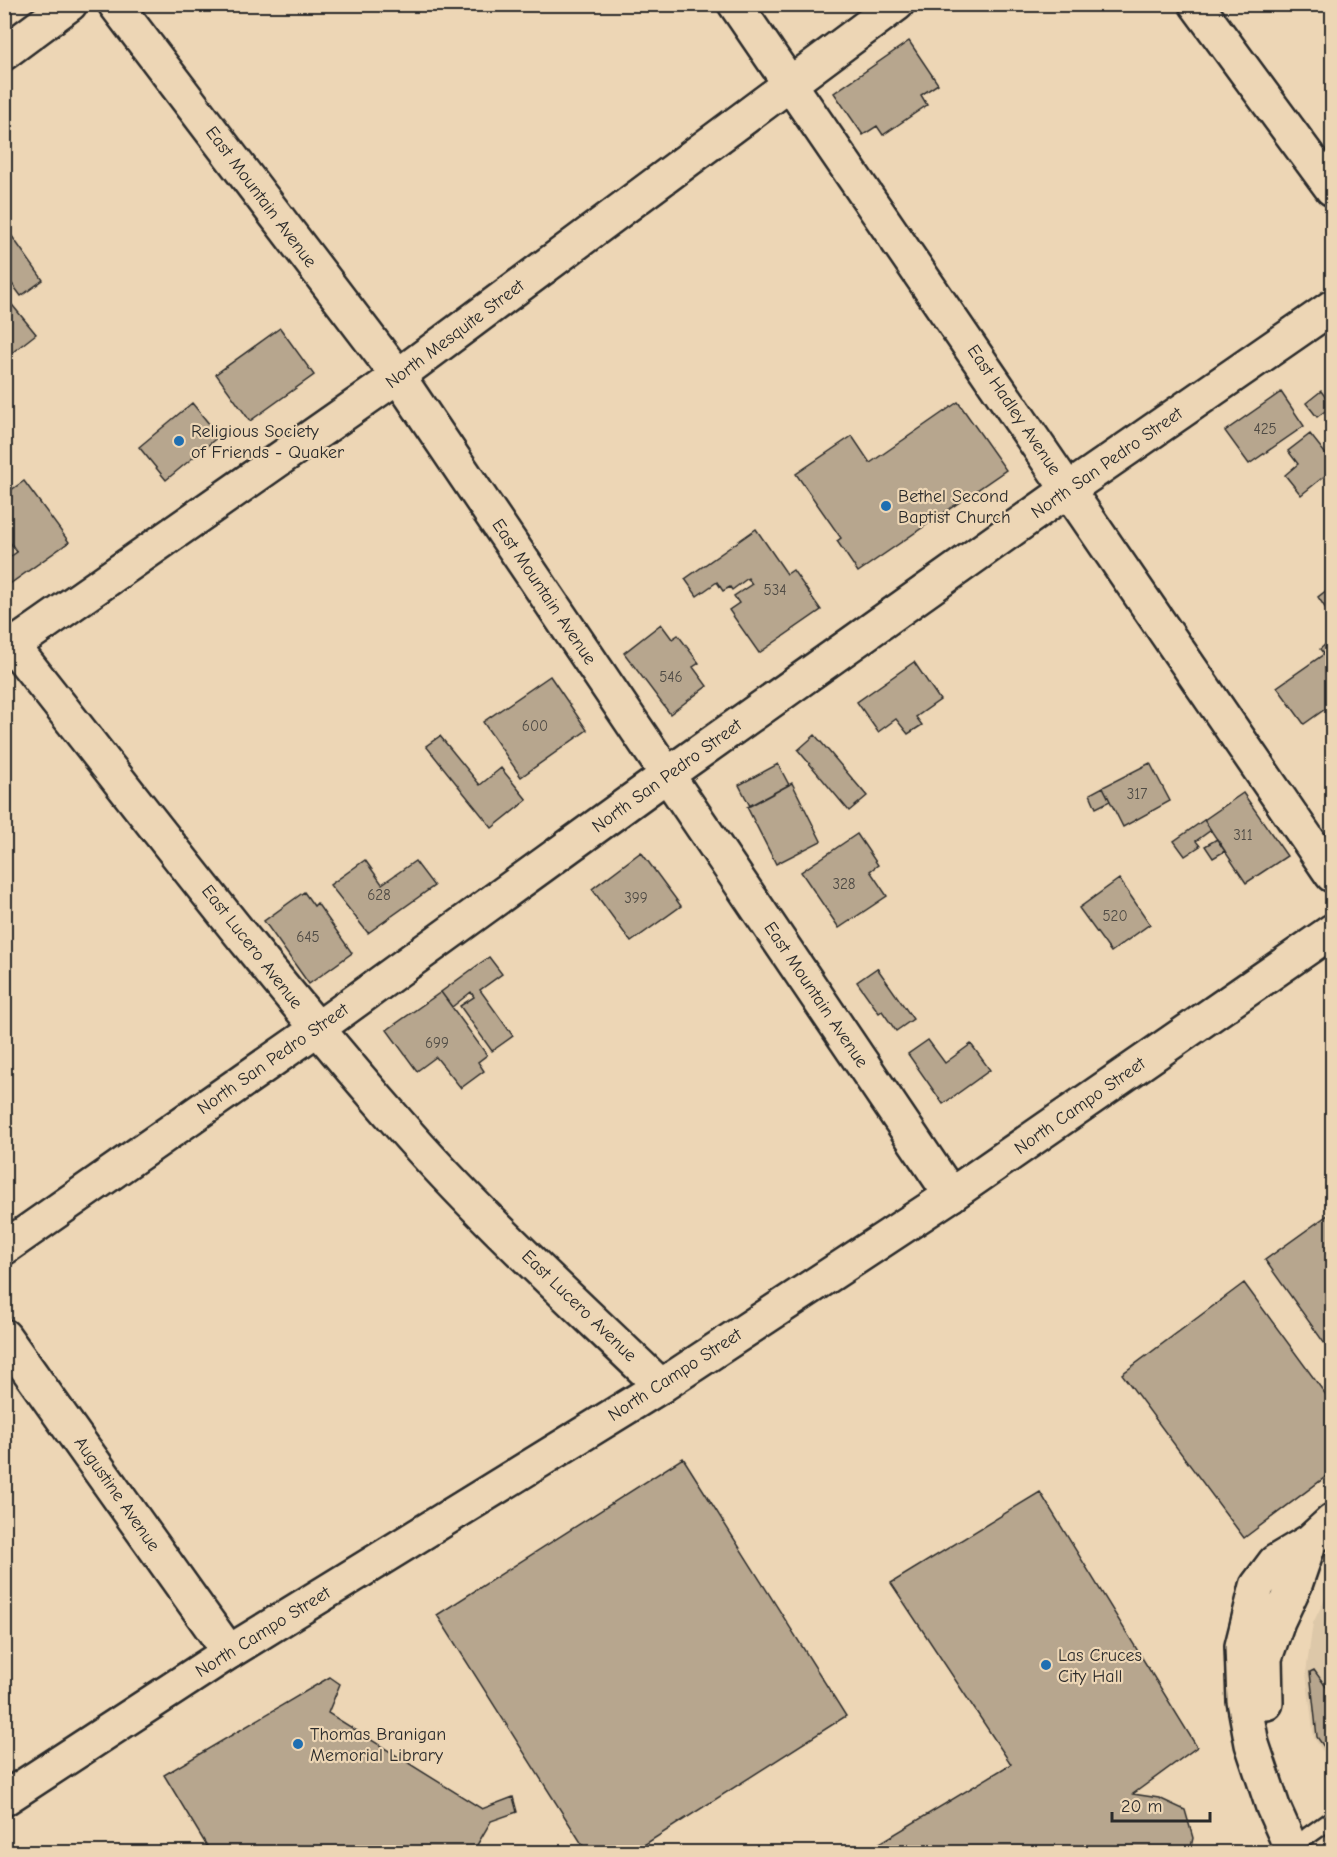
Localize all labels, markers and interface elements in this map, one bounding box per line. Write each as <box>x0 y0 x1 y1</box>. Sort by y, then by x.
street label: East Mountain Avenue <box>201 122 321 272</box>
street label: North Mesquite Street <box>382 275 529 393</box>
street label: East Hadley Avenue <box>963 341 1065 479</box>
street label: North San Pedro Street <box>1027 402 1187 523</box>
house number: 425 <box>1253 420 1277 438</box>
place label: Religious Society of Friends - Quaker <box>191 421 345 463</box>
marker: Religious Society of Friends - Quaker <box>172 434 186 448</box>
place label: Bethel Second Baptist Church <box>898 486 1011 528</box>
marker: Bethel Second Baptist Church <box>879 499 893 513</box>
street label: East Mountain Avenue <box>487 515 601 669</box>
house number: 534 <box>764 581 786 599</box>
house number: 546 <box>659 668 683 686</box>
street label: North San Pedro Street <box>588 714 747 837</box>
house number: 600 <box>522 717 548 735</box>
house number: 317 <box>1127 785 1147 803</box>
house number: 311 <box>1233 826 1253 844</box>
house number: 328 <box>832 875 856 893</box>
street label: East Lucero Avenue <box>197 881 307 1013</box>
house number: 628 <box>367 886 391 904</box>
house number: 399 <box>624 889 648 907</box>
house number: 520 <box>1102 907 1128 925</box>
street label: East Mountain Avenue <box>759 918 873 1072</box>
house number: 645 <box>296 928 320 946</box>
street label: North San Pedro Street <box>193 998 353 1119</box>
house number: 699 <box>425 1034 449 1052</box>
street label: North Campo Street <box>1011 1053 1150 1159</box>
street label: East Lucero Avenue <box>517 1246 641 1366</box>
street label: North Campo Street <box>604 1324 746 1426</box>
street label: Augustine Avenue <box>70 1433 164 1555</box>
street label: North Campo Street <box>192 1582 335 1682</box>
place label: Las Cruces City Hall <box>1058 1645 1142 1687</box>
marker: Las Cruces City Hall <box>1039 1658 1053 1672</box>
place label: Thomas Branigan Memorial Library <box>310 1724 446 1766</box>
marker: Thomas Branigan Memorial Library <box>291 1737 305 1751</box>
scale bar <box>1112 1785 1210 1823</box>
text: 20 m <box>1121 1796 1162 1817</box>

